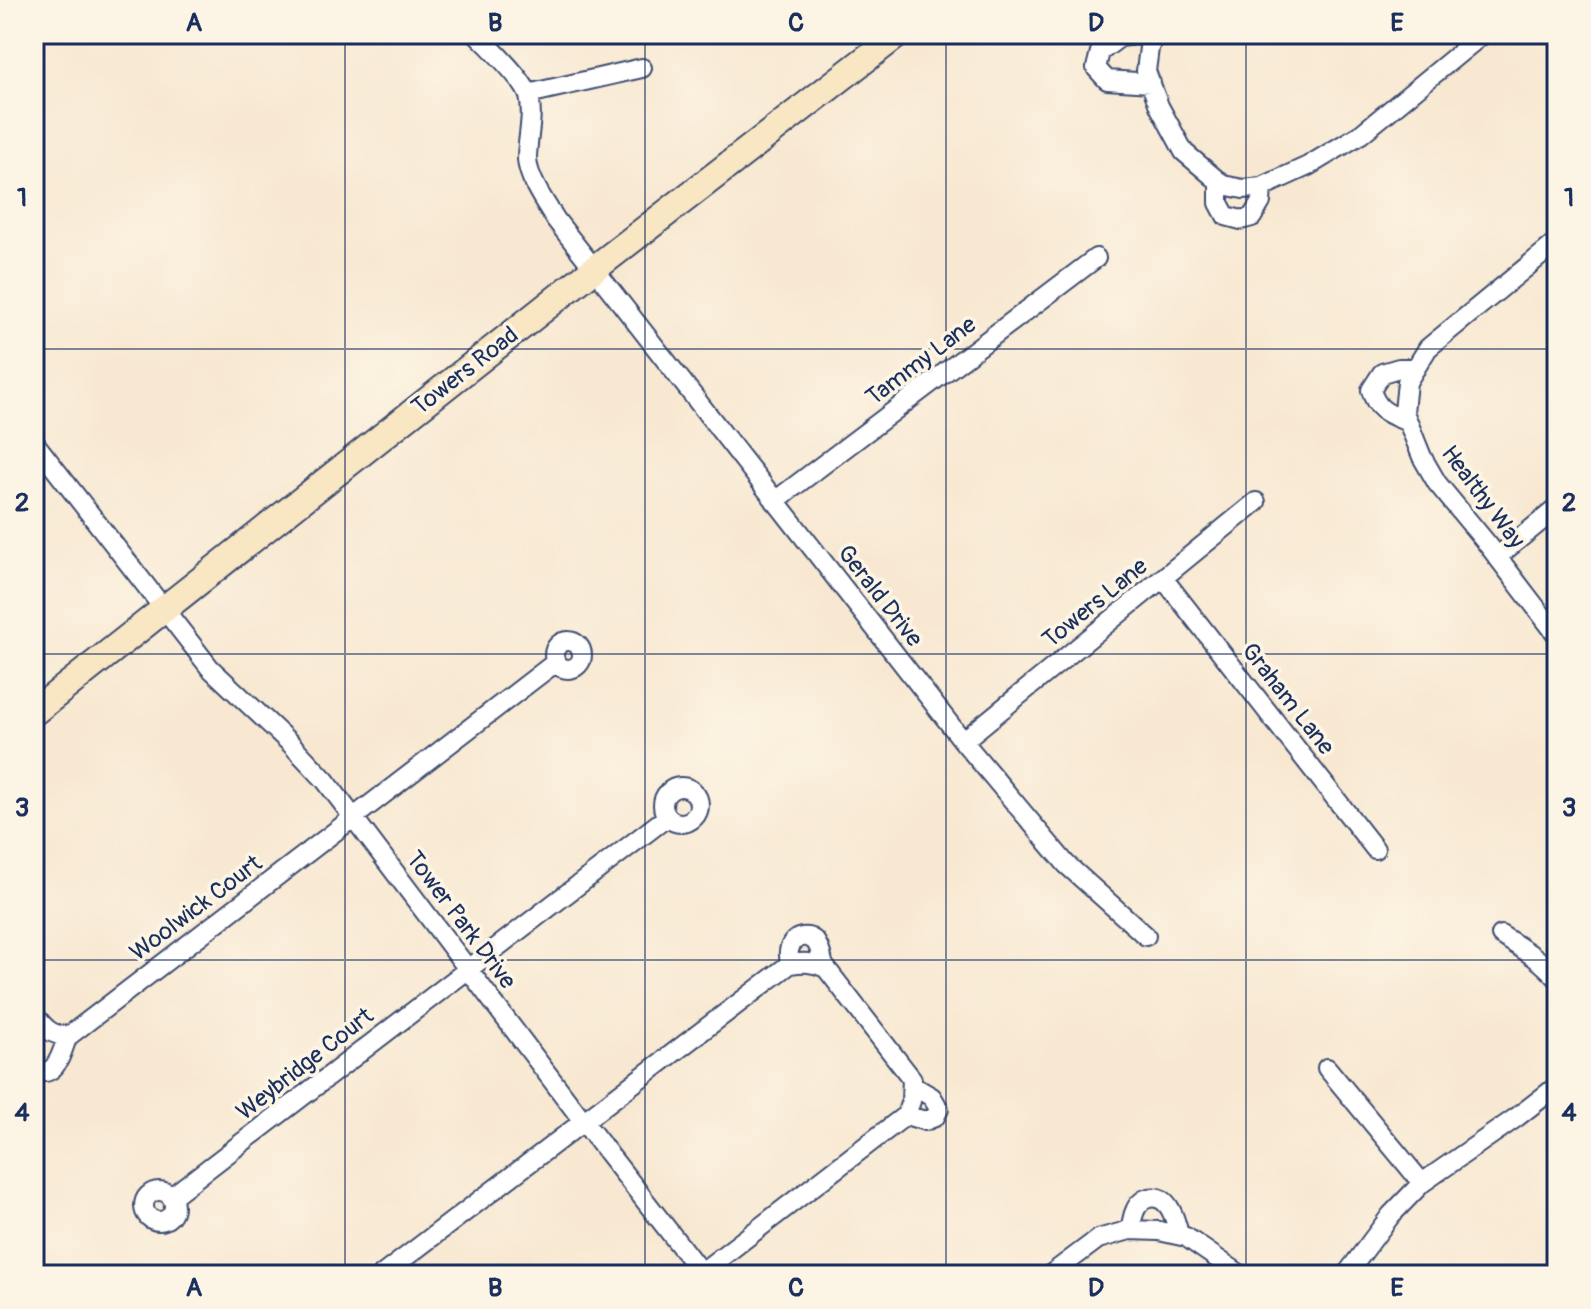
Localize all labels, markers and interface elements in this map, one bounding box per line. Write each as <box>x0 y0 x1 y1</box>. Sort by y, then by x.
text: A <box>186 7 203 39</box>
text: B <box>488 7 502 39</box>
text: C <box>788 7 804 39</box>
text: D <box>1088 7 1104 39</box>
text: E <box>1390 7 1404 39</box>
text: 1 <box>17 182 27 214</box>
text: 1 <box>1564 182 1574 214</box>
street label: Tammy Lane <box>860 310 982 412</box>
street label: Towers Road <box>406 320 524 422</box>
street label: Healthy Way <box>1435 440 1531 554</box>
text: 2 <box>15 487 29 519</box>
text: 2 <box>1562 487 1576 519</box>
street label: Gerald Drive <box>831 539 929 653</box>
street label: Towers Lane <box>1037 552 1154 654</box>
street label: Graham Lane <box>1235 637 1341 761</box>
text: 3 <box>15 792 29 824</box>
text: 3 <box>1562 792 1576 824</box>
street label: Tower Park Drive <box>400 845 522 995</box>
street label: Woolwick Court <box>124 849 268 967</box>
street label: Weybridge Court <box>231 1001 380 1127</box>
text: 4 <box>14 1097 30 1129</box>
text: 4 <box>1561 1097 1577 1129</box>
text: A <box>186 1272 203 1304</box>
text: B <box>488 1272 502 1304</box>
text: C <box>788 1272 804 1304</box>
text: D <box>1088 1272 1104 1304</box>
text: E <box>1390 1272 1404 1304</box>

